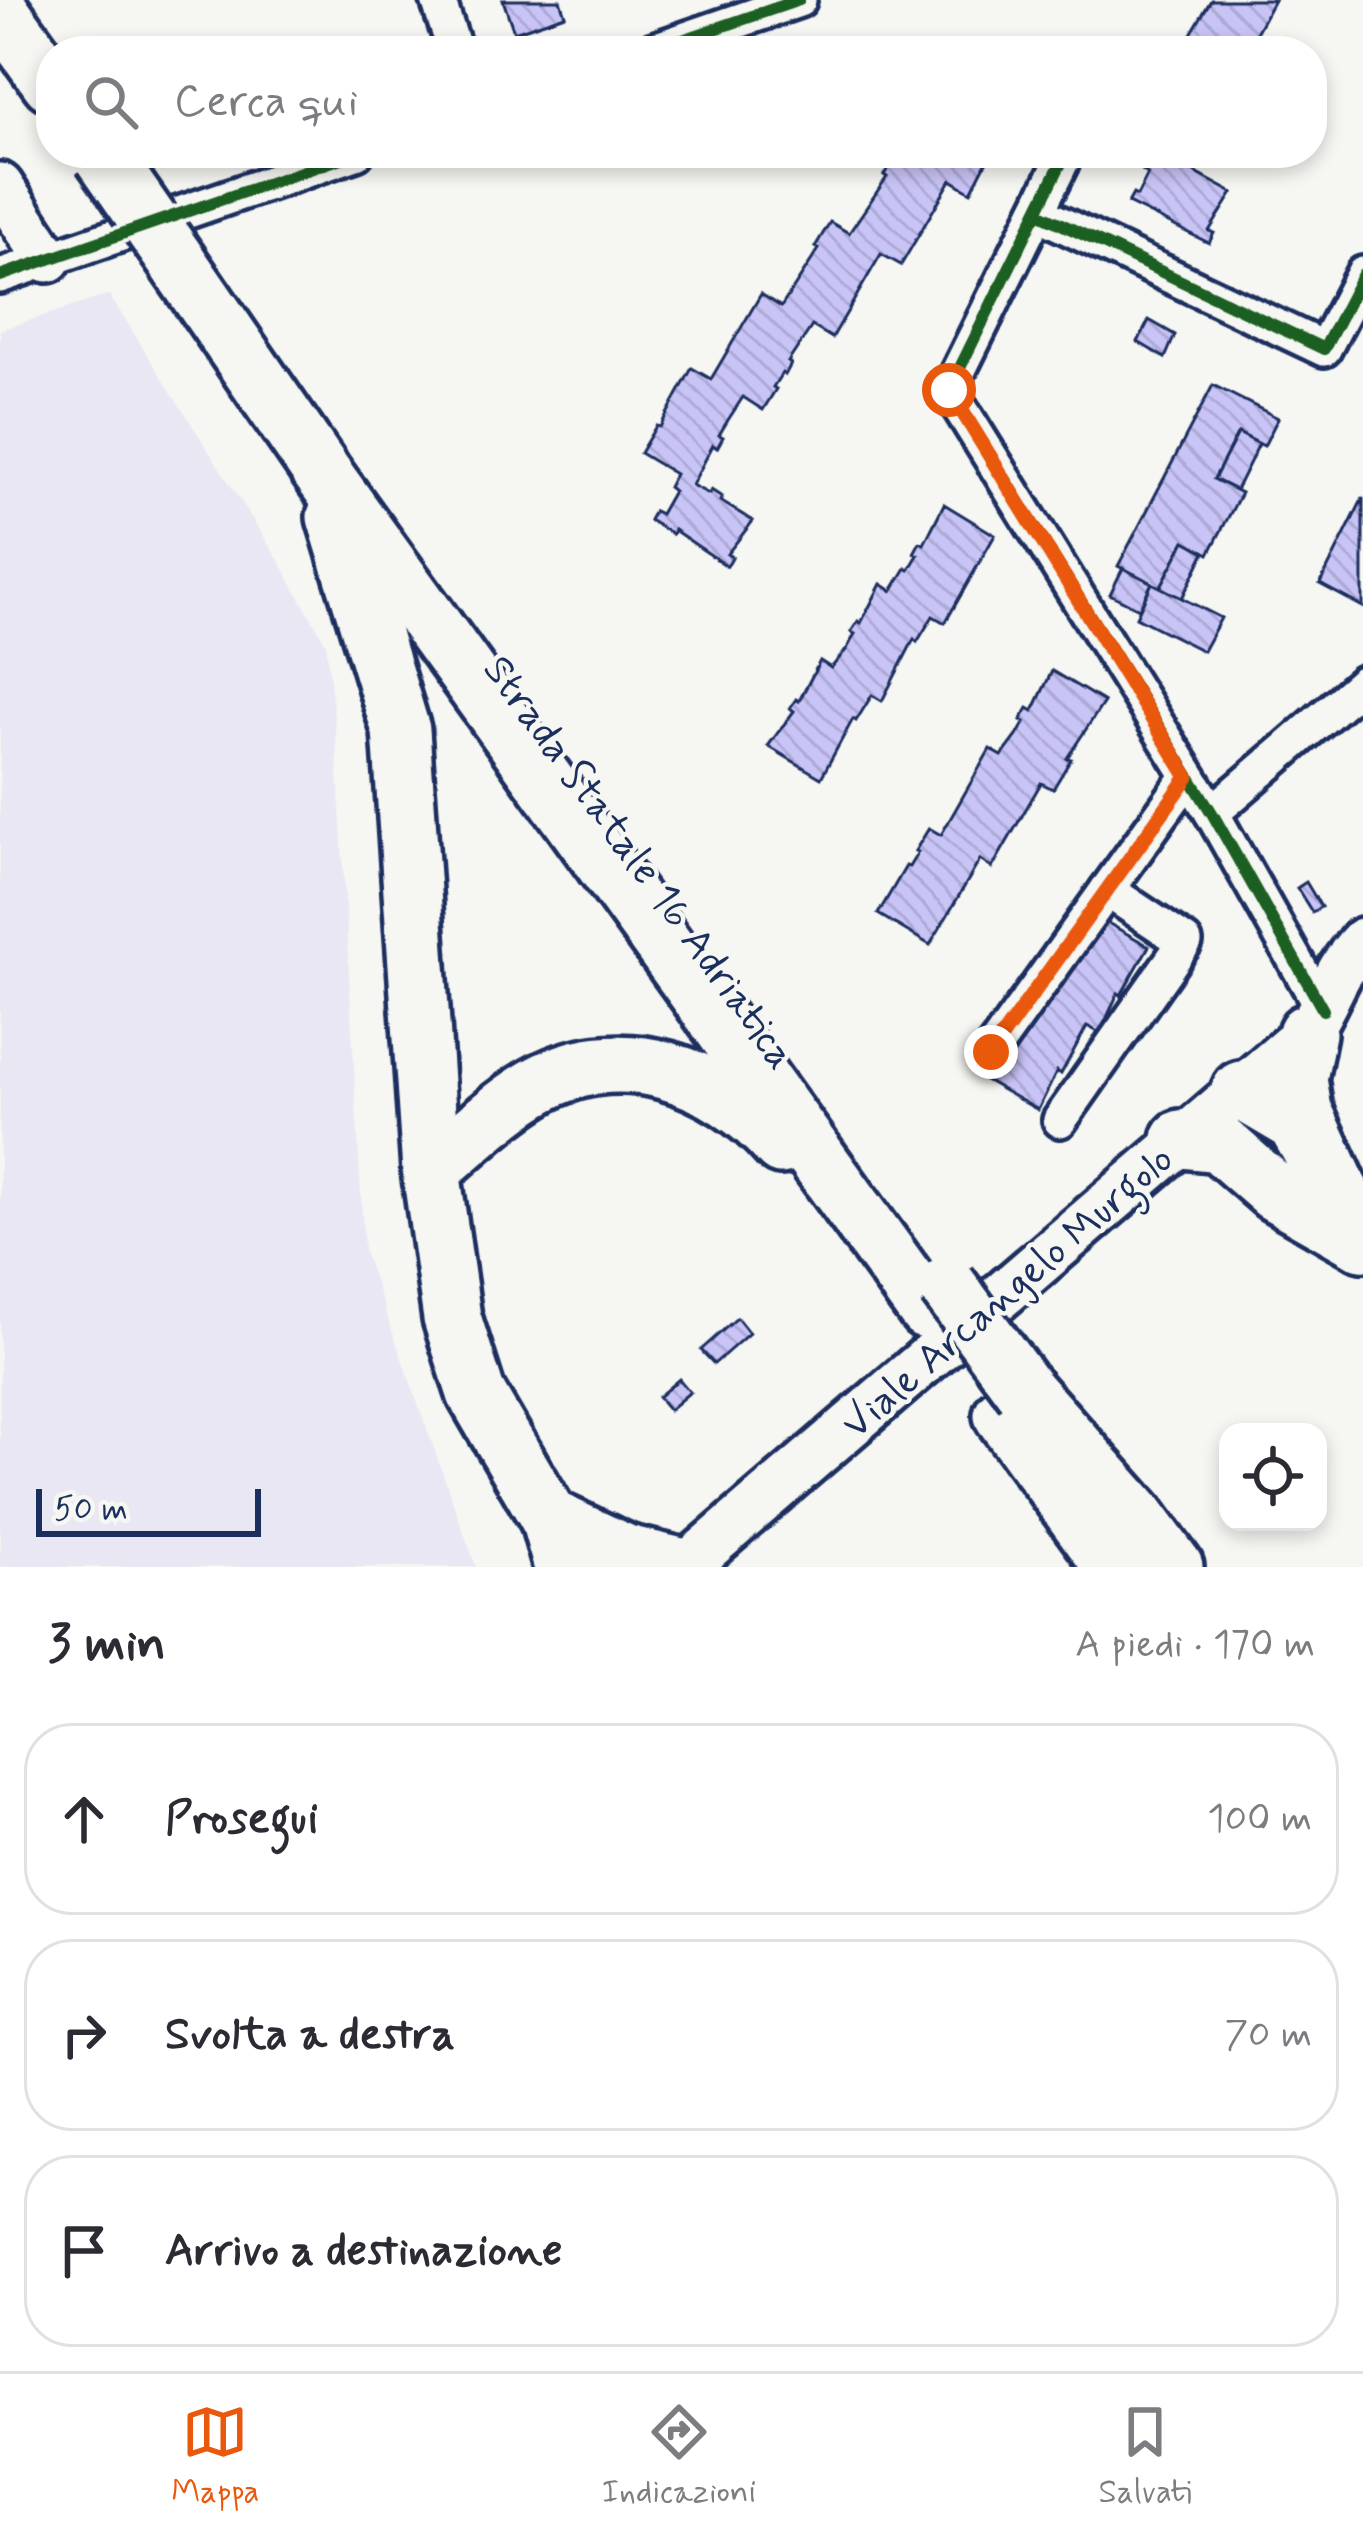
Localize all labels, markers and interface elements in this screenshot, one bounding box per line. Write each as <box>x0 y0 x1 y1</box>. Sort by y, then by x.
search box <box>36 36 1327 168</box>
icon: search <box>78 69 144 135</box>
text: Cerca qui <box>174 73 358 132</box>
route start <box>922 363 976 417</box>
street label: Strada Statale 16 Adriatica <box>469 645 807 1081</box>
route end <box>964 1025 1018 1079</box>
street label: Viale Arcangelo Murgolo <box>830 1133 1189 1455</box>
map controls <box>1219 1423 1327 1531</box>
button: locate <box>1219 1423 1327 1531</box>
scale bar <box>36 1483 261 1536</box>
text: 50 m <box>54 1488 128 1532</box>
text: 3 min <box>48 1612 166 1678</box>
text: A piedi · 170 m <box>1075 1620 1315 1671</box>
icon: ahead <box>51 1786 117 1852</box>
text: Prosegui <box>165 1790 318 1849</box>
text: 100 m <box>1207 1794 1312 1845</box>
icon: right <box>51 2002 117 2068</box>
text: Svolta a destra <box>165 2006 455 2065</box>
text: 70 m <box>1224 2010 1312 2061</box>
icon: arrive <box>51 2218 117 2284</box>
text: Arrivo a destinazione <box>165 2222 563 2281</box>
tab: Mappa <box>171 2399 259 2515</box>
tab: Indicazioni <box>602 2399 756 2515</box>
tab: Salvati <box>1099 2399 1192 2515</box>

